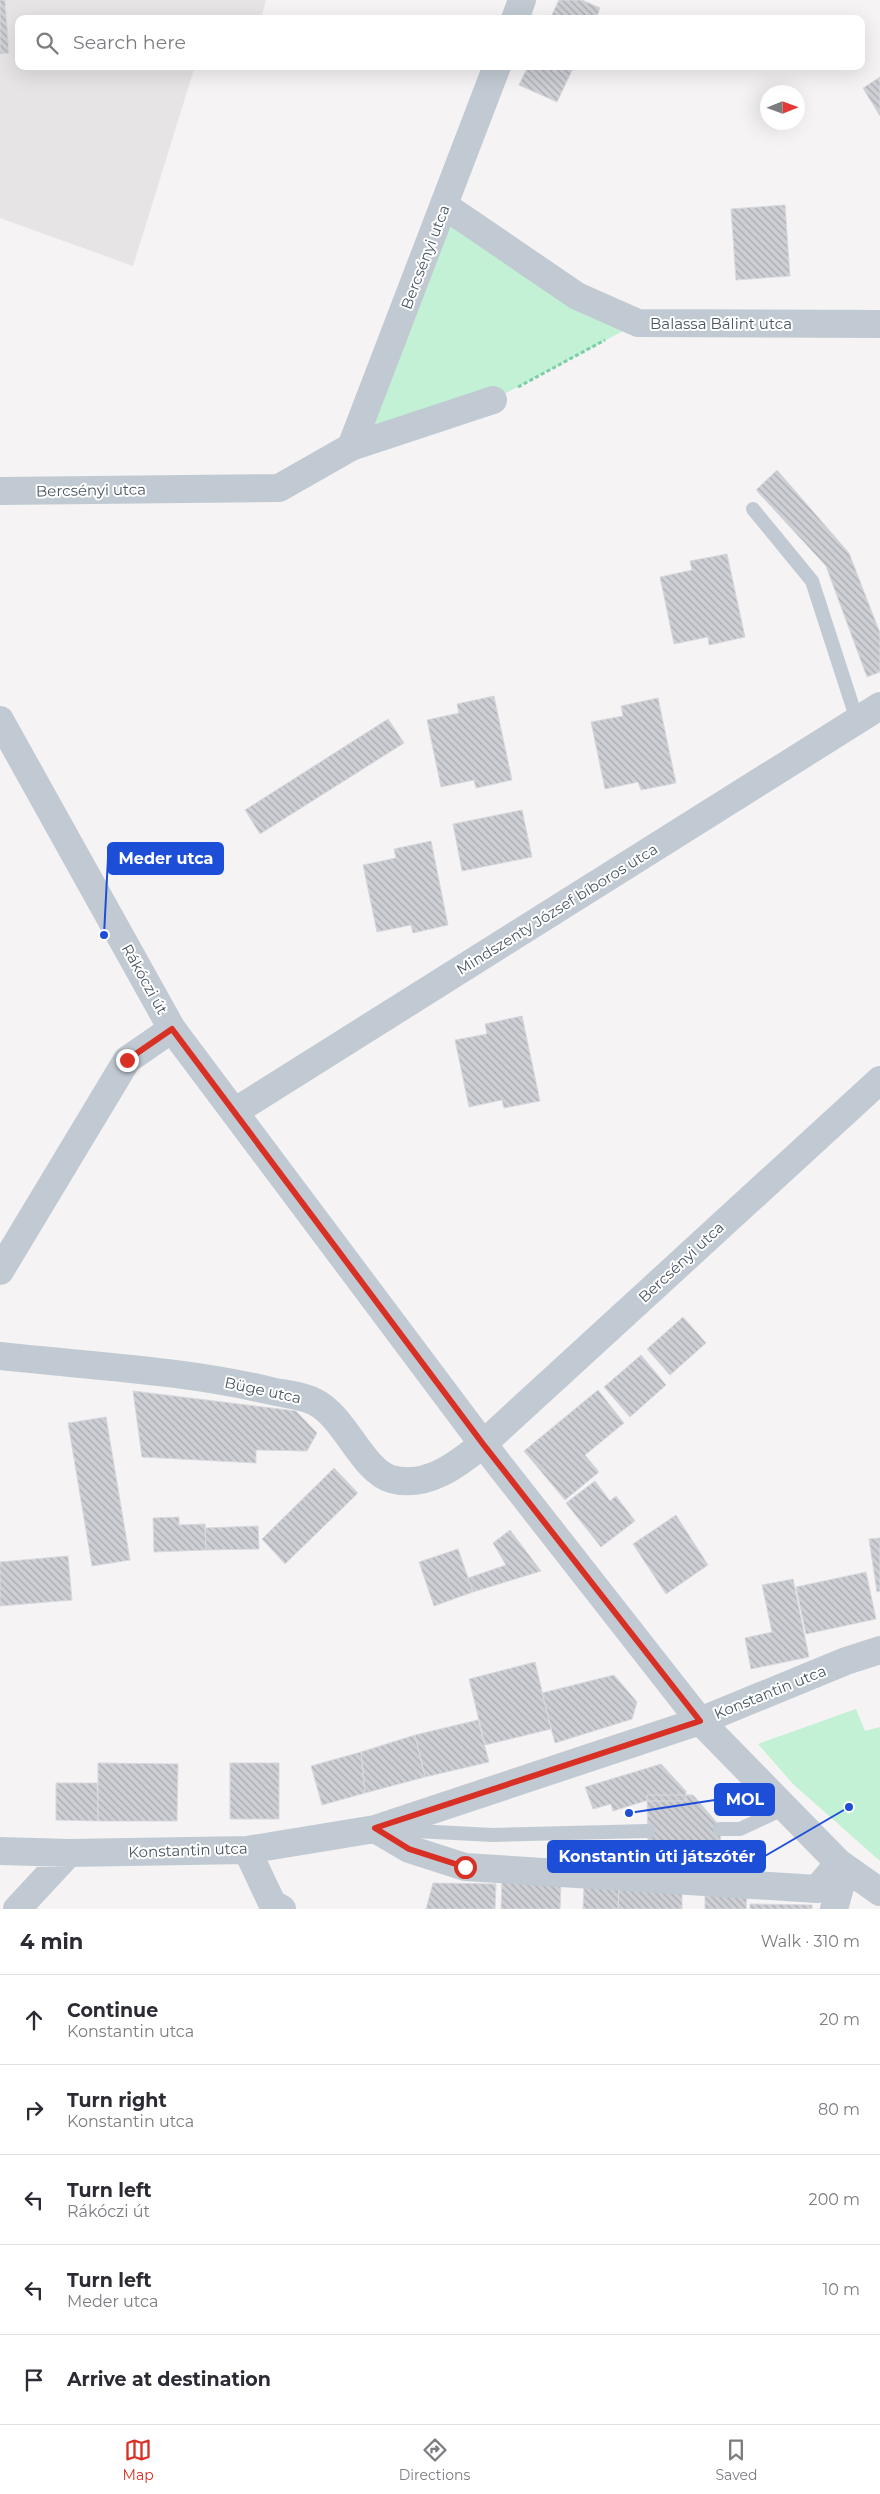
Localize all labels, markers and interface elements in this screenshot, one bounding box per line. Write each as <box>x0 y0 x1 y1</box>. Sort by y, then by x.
search box <box>15 15 865 70</box>
icon: search <box>33 29 61 57</box>
text: Search here <box>73 31 186 54</box>
north arrow <box>760 85 805 130</box>
street label: Bercsényi utca <box>396 202 454 312</box>
street label: Balassa Bálint utca <box>650 314 792 333</box>
street label: Bercsényi utca <box>36 480 146 500</box>
street label: Mindszenty József bíboros utca <box>453 839 661 979</box>
callout: Meder utca <box>108 843 223 874</box>
text: Meder utca <box>119 849 213 868</box>
street label: Rákóczi út <box>118 940 172 1018</box>
route end <box>116 1049 139 1072</box>
street label: Bercsényi utca <box>634 1217 728 1307</box>
street label: Büge utca <box>223 1373 303 1407</box>
street label: Konstantin utca <box>711 1661 829 1723</box>
callout: MOL <box>715 1784 774 1815</box>
text: MOL <box>726 1790 765 1809</box>
street label: Konstantin utca <box>128 1838 248 1862</box>
callout: Konstantin úti játszótér <box>548 1841 765 1872</box>
text: Konstantin úti játszótér <box>559 1847 755 1866</box>
route start <box>454 1856 477 1879</box>
text: 4 min <box>20 1929 83 1954</box>
text: Walk · 310 m <box>761 1932 860 1951</box>
text: Continue <box>67 1999 158 2022</box>
icon: ahead <box>20 2006 48 2034</box>
text: 20 m <box>819 2010 860 2029</box>
text: Konstantin utca <box>67 2022 194 2041</box>
text: Turn right <box>67 2089 167 2112</box>
icon: right <box>20 2096 48 2124</box>
text: 80 m <box>818 2100 860 2119</box>
text: Konstantin utca <box>67 2112 194 2131</box>
text: Turn left <box>67 2179 152 2202</box>
icon: left <box>20 2186 48 2214</box>
text: 200 m <box>809 2190 860 2209</box>
text: Rákóczi út <box>67 2202 150 2221</box>
text: Turn left <box>67 2269 152 2292</box>
icon: left <box>20 2276 48 2304</box>
text: 10 m <box>822 2280 860 2299</box>
text: Meder utca <box>67 2292 158 2311</box>
icon: arrive <box>20 2366 48 2394</box>
text: Arrive at destination <box>67 2368 271 2391</box>
tab: Map <box>123 2436 154 2484</box>
tab: Directions <box>399 2436 470 2484</box>
tab: Saved <box>715 2436 757 2484</box>

